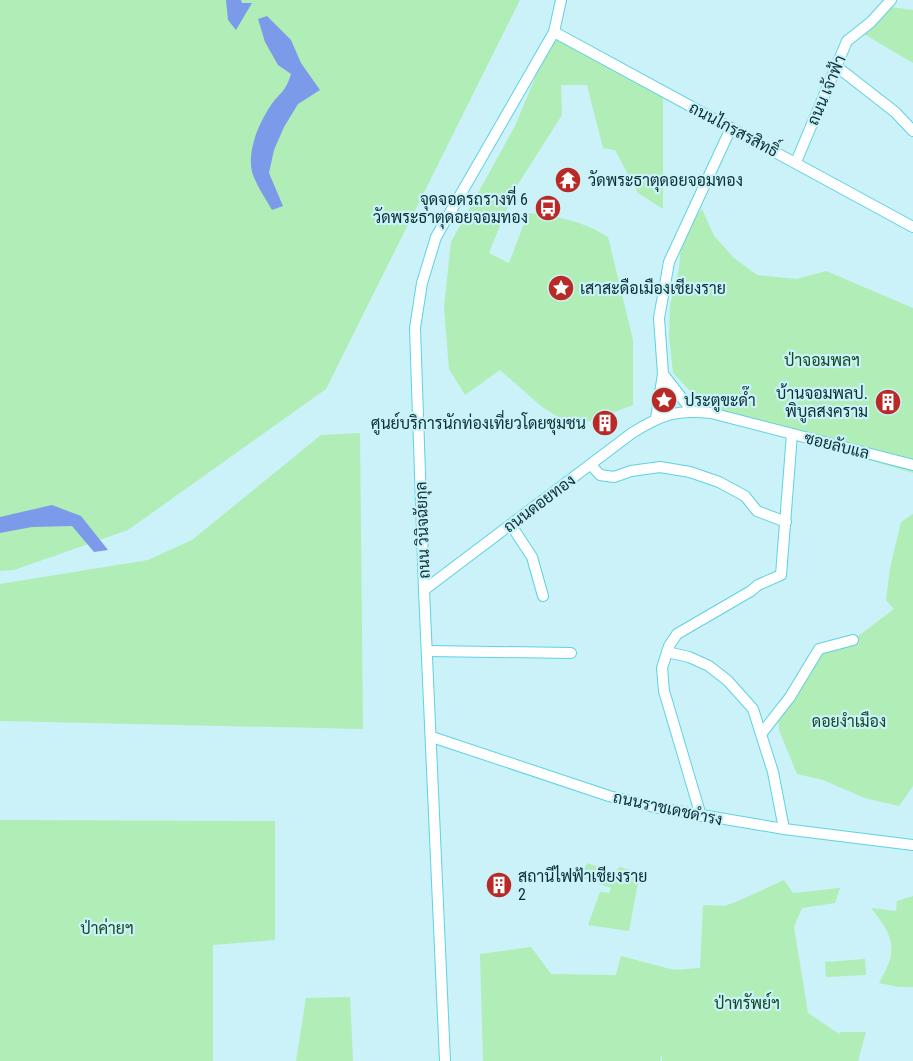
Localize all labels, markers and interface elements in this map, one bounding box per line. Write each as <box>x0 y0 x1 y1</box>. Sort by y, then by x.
street label: ถนน เจ้าฟ้า <box>802 52 850 128</box>
street label: ถนนไกรสรสิทธิ์ <box>686 93 784 161</box>
temple icon: วัดพระธาตุดอยจอมทอง <box>553 165 583 195</box>
place label: วัดพระธาตุดอยจอมทอง <box>588 170 743 192</box>
place label: จุดจอดรถรางที่ 6 วัดพระธาตุดอยจอมทอง <box>373 185 528 229</box>
bus stop icon: จุดจอดรถรางที่ 6 วัดพระธาตุดอยจอมทอง <box>533 193 563 223</box>
place icon: เสาสะดือเมืองเชียงราย <box>546 273 576 303</box>
place label: เสาสะดือเมืองเชียงราย <box>580 277 726 298</box>
park label: ป่าจอมพลฯ <box>784 351 860 370</box>
place label: บ้านจอมพลป. พิบูลสงคราม <box>776 383 868 423</box>
place icon: ประตูขะด๊ำ <box>649 385 679 415</box>
place label: ประตูขะด๊ำ <box>684 385 756 412</box>
building icon: บ้านจอมพลป. พิบูลสงคราม <box>873 387 903 417</box>
building icon: ศูนย์บริการนักท่องเที่ยวโดยชุมชน <box>590 408 620 438</box>
place label: ศูนย์บริการนักท่องเที่ยวโดยชุมชน <box>371 409 586 435</box>
street label: ซอยลับแล <box>802 427 872 463</box>
street label: ถนนดอยทอง <box>500 470 579 537</box>
street label: ถนน วินิจฉัยกุล <box>410 481 436 579</box>
park label: ดอยงำเมือง <box>812 711 886 731</box>
street label: ถนนราชเดชดำรง <box>612 788 724 829</box>
place label: สถานีไฟฟ้าเชียงราย 2 <box>518 865 647 904</box>
building icon: สถานีไฟฟ้าเชียงราย 2 <box>484 870 514 900</box>
park label: ป่าค่ายฯ <box>80 918 134 938</box>
park label: ป่าทรัพย์ฯ <box>714 991 780 1013</box>

